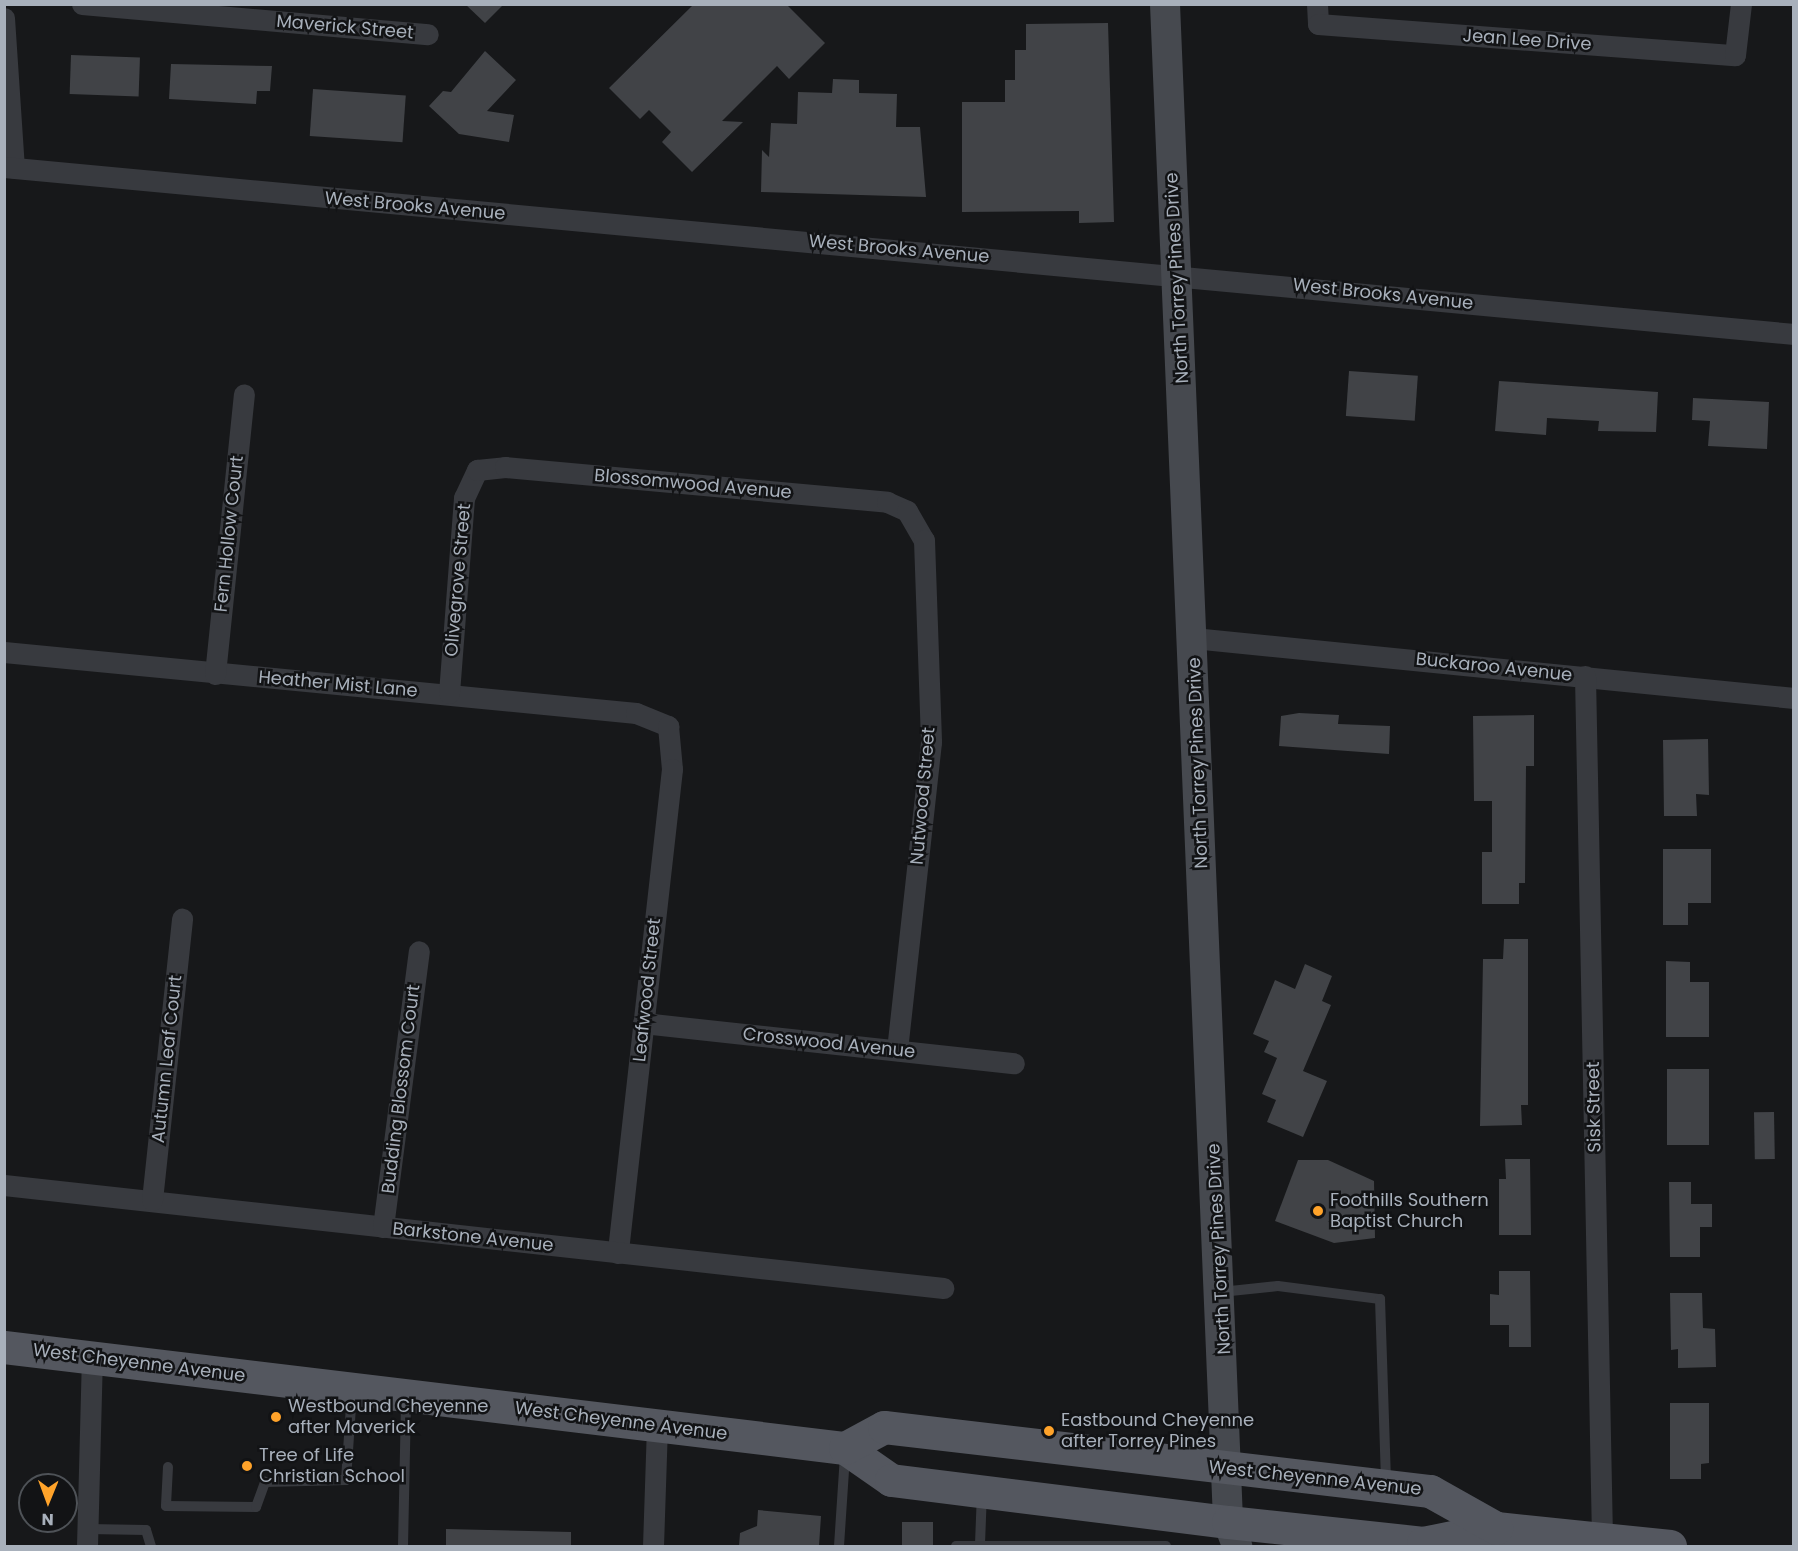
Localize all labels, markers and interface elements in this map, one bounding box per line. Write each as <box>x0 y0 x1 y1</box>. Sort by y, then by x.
street label: Maverick Street <box>275 10 415 44</box>
street label: Jean Lee Drive <box>1462 25 1592 55</box>
street label: North Torrey Pines Drive <box>1161 172 1193 384</box>
street label: West Brooks Avenue <box>324 187 506 225</box>
street label: West Brooks Avenue <box>808 230 990 268</box>
street label: West Brooks Avenue <box>1292 274 1474 314</box>
street label: Fern Hollow Court <box>210 455 248 613</box>
street label: Blossomwood Avenue <box>593 465 793 503</box>
street label: Olivegrove Street <box>441 503 475 657</box>
street label: Buckaroo Avenue <box>1415 648 1573 686</box>
street label: North Torrey Pines Drive <box>1184 657 1212 869</box>
street label: Heather Mist Lane <box>257 666 419 702</box>
street label: Nutwood Street <box>906 726 940 866</box>
street label: Leafwood Street <box>629 917 665 1063</box>
street label: Autumn Leaf Court <box>147 974 187 1144</box>
street label: Budding Blossom Court <box>377 983 425 1195</box>
street label: Crosswood Avenue <box>742 1023 916 1063</box>
street label: Sisk Street <box>1582 1061 1606 1153</box>
street label: North Torrey Pines Drive <box>1203 1143 1235 1355</box>
place label: Foothills Southern Baptist Church <box>1330 1190 1489 1232</box>
marker: Foothills Southern Baptist Church <box>1311 1204 1325 1218</box>
street label: Barkstone Avenue <box>391 1218 555 1256</box>
street label: West Cheyenne Avenue <box>32 1339 246 1387</box>
place label: Westbound Cheyenne after Maverick <box>288 1396 488 1438</box>
street label: West Cheyenne Avenue <box>514 1397 728 1445</box>
marker: Westbound Cheyenne after Maverick <box>269 1410 283 1424</box>
place label: Eastbound Cheyenne after Torrey Pines <box>1061 1410 1254 1452</box>
marker: Eastbound Cheyenne after Torrey Pines <box>1042 1424 1056 1438</box>
place label: Tree of Life Christian School <box>259 1445 405 1488</box>
street label: West Cheyenne Avenue <box>1207 1456 1423 1500</box>
marker: Tree of Life Christian School <box>240 1459 254 1473</box>
north arrow <box>18 1473 78 1533</box>
text: N <box>41 1508 54 1531</box>

